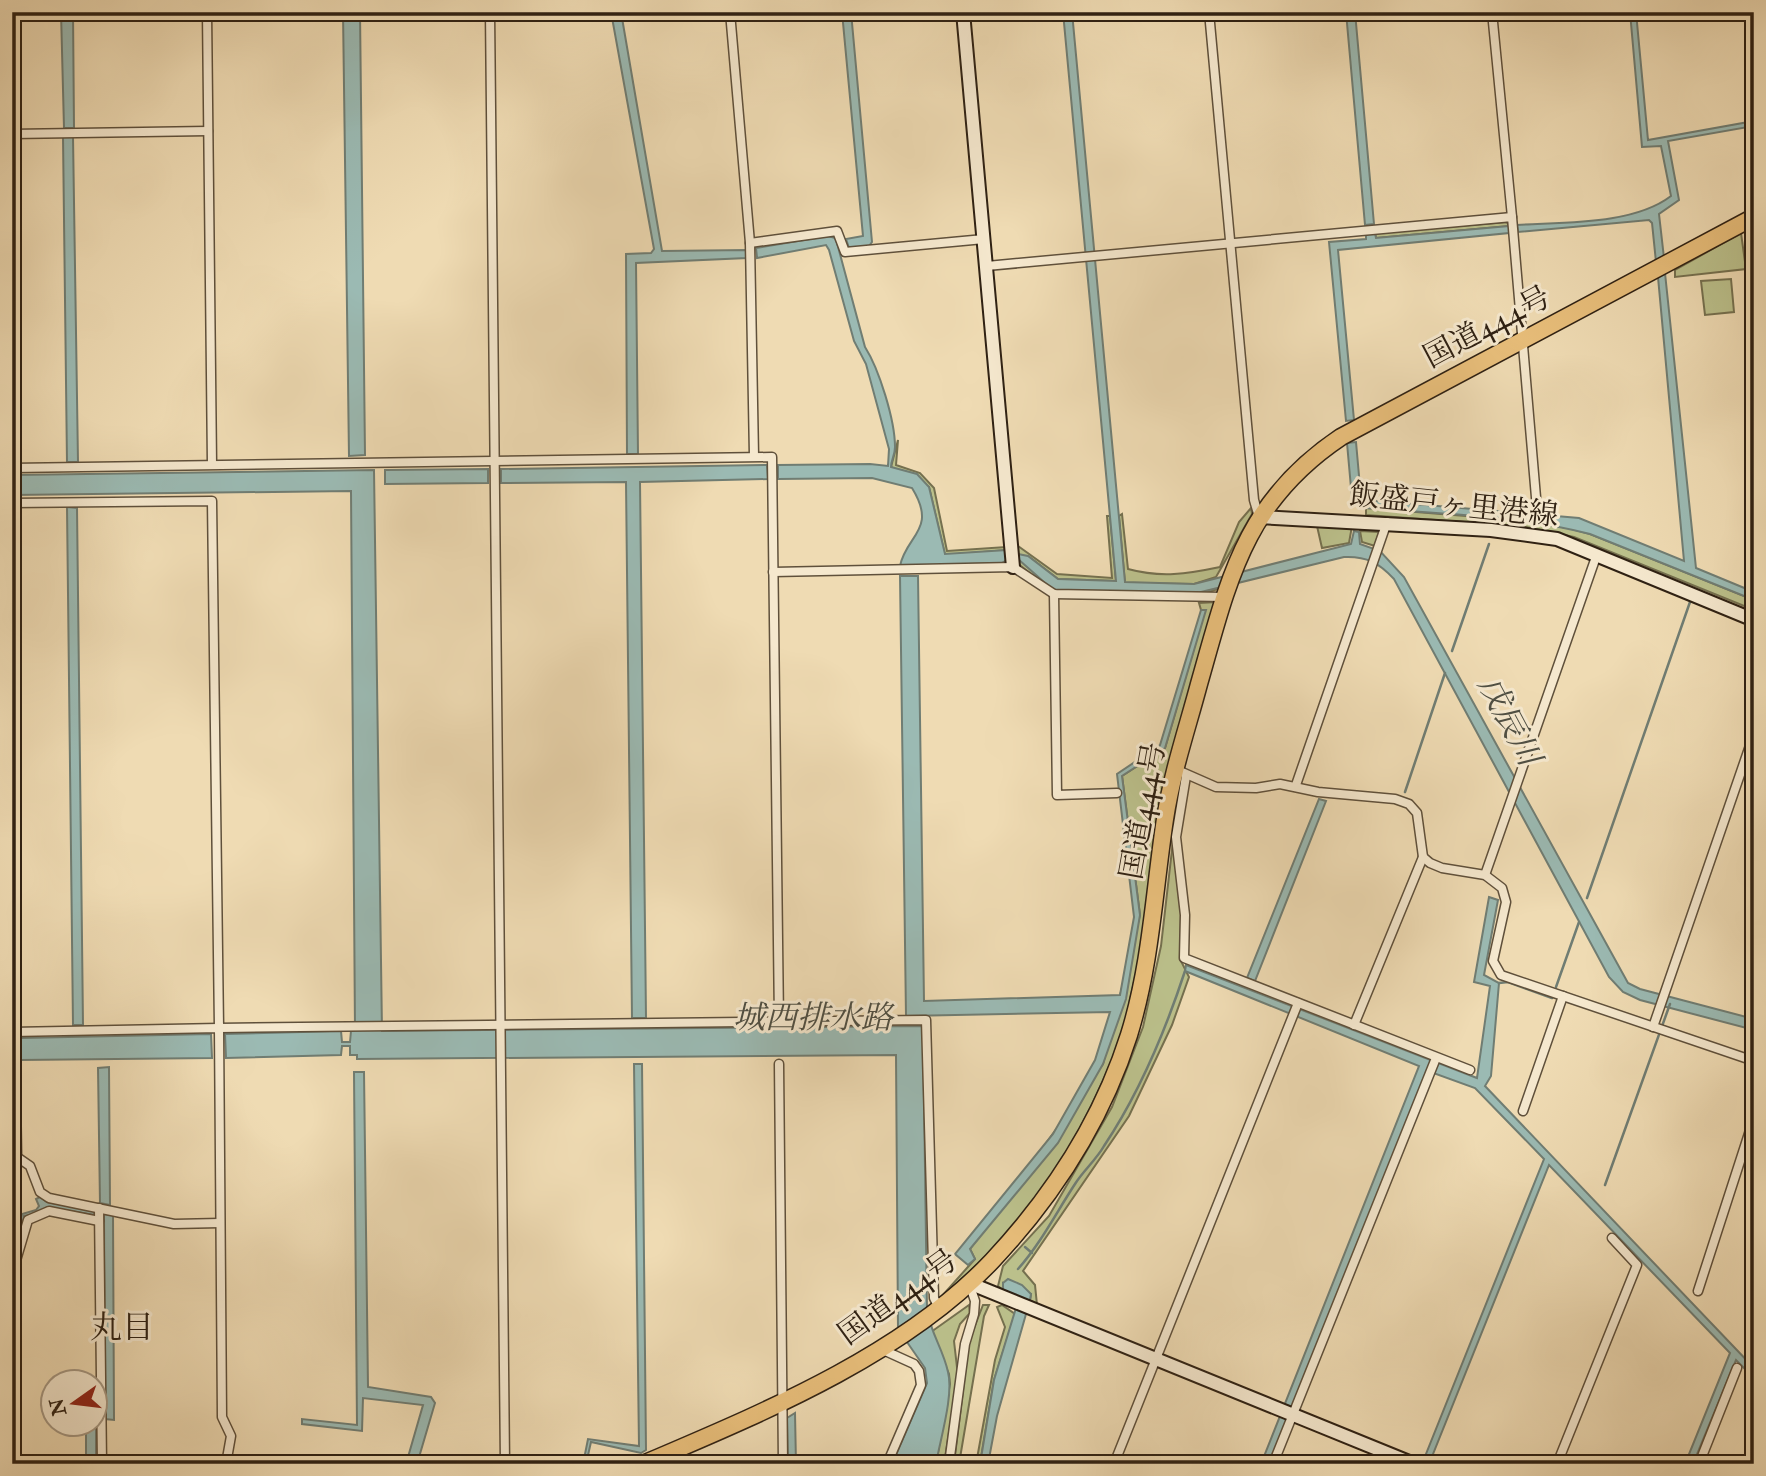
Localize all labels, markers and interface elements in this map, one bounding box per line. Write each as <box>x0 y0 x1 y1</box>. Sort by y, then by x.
street label: 国道444号 <box>1417 278 1557 376</box>
street label: 飯盛戸ヶ里港線 <box>1348 476 1560 534</box>
water label: 戊辰川 <box>1469 669 1551 775</box>
street label: 国道444号 <box>1113 740 1173 882</box>
water label: 城西排水路 <box>733 998 895 1038</box>
street label: 国道444号 <box>831 1241 965 1353</box>
district label: 丸目 <box>90 1308 154 1348</box>
north arrow <box>38 1368 108 1438</box>
text: N <box>45 1395 72 1419</box>

